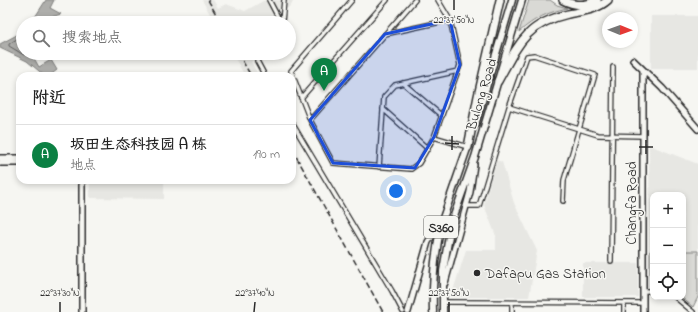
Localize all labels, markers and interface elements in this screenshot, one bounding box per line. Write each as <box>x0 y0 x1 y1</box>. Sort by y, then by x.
north arrow <box>602 12 638 48</box>
text: 22°37'50"N <box>433 13 475 28</box>
search box <box>16 16 296 60</box>
icon: search <box>30 27 52 49</box>
text: 搜索地点 <box>62 27 122 49</box>
street label: Bulong Road <box>461 56 504 134</box>
pin: A <box>311 58 337 91</box>
text: 附近 <box>32 86 66 111</box>
text: 坂田生态科技园 A 栋 <box>70 134 207 156</box>
text: A <box>41 145 49 164</box>
text: 190 m <box>253 145 280 164</box>
text: 地点 <box>70 156 96 175</box>
street label: Changfa Road <box>622 161 644 245</box>
your location <box>386 181 406 201</box>
map controls <box>650 192 686 300</box>
button: + <box>650 192 686 228</box>
road number: S360 <box>424 216 458 238</box>
button: − <box>650 228 686 264</box>
place label: Dafapu Gas Station <box>484 264 606 285</box>
button: locate <box>650 264 686 300</box>
marker: Dafapu Gas Station <box>472 268 482 278</box>
text: 22°37'30"N <box>40 286 80 301</box>
text: 22°37'40"N <box>235 286 275 301</box>
text: 22°37'50"N <box>428 286 470 301</box>

